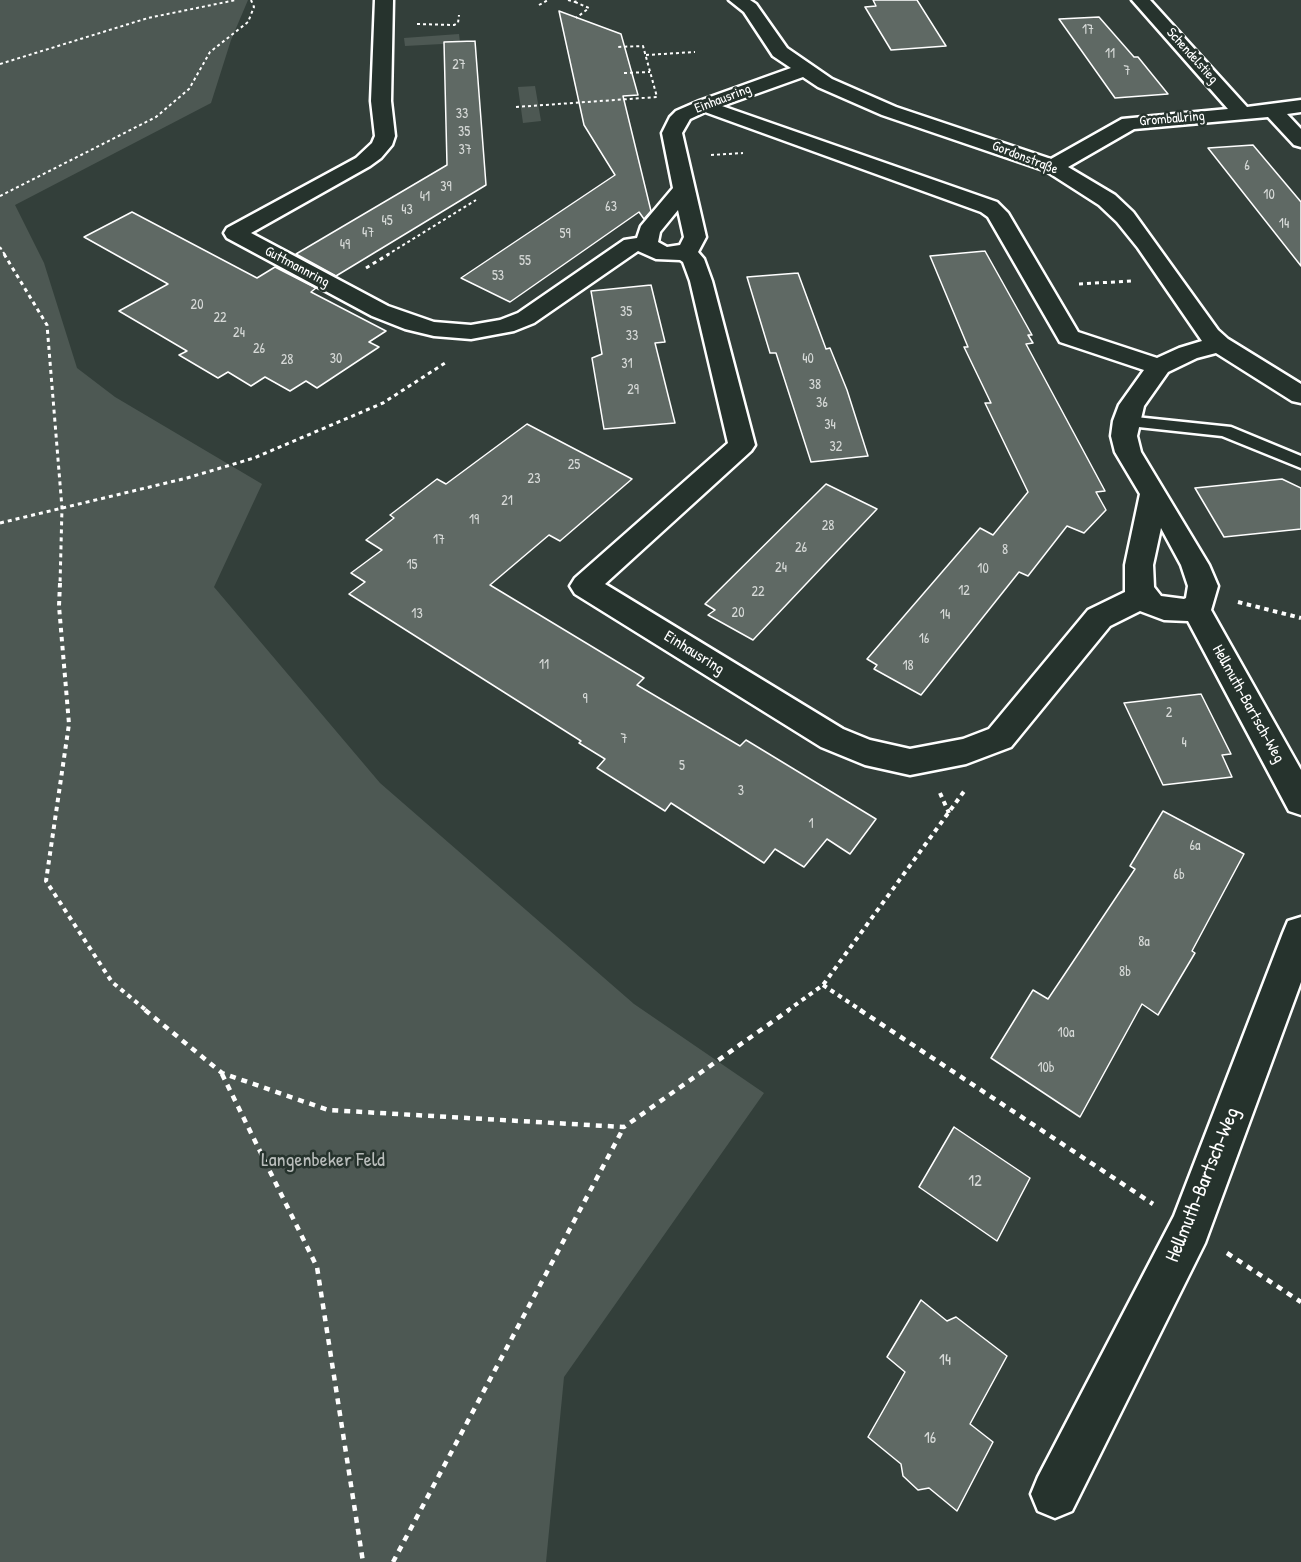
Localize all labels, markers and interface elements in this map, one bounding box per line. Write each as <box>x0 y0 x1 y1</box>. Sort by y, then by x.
house number: 17 <box>1082 22 1094 38</box>
street label: Schendelstieg <box>1162 25 1222 87</box>
house number: 11 <box>1105 46 1115 62</box>
house number: 27 <box>452 57 466 73</box>
house number: 7 <box>1124 63 1130 79</box>
street label: Einhausring <box>692 81 754 117</box>
house number: 33 <box>456 106 468 122</box>
street label: Gromballring <box>1139 108 1205 130</box>
house number: 35 <box>458 124 470 140</box>
street label: Gordonstraße <box>990 138 1060 178</box>
house number: 37 <box>458 142 472 158</box>
house number: 6 <box>1244 158 1250 174</box>
house number: 39 <box>440 179 452 195</box>
house number: 10 <box>1263 187 1275 203</box>
house number: 41 <box>420 189 430 205</box>
house number: 63 <box>605 199 617 215</box>
house number: 43 <box>401 202 413 218</box>
house number: 45 <box>381 213 393 229</box>
house number: 14 <box>1279 216 1289 232</box>
house number: 47 <box>362 225 374 241</box>
house number: 59 <box>559 226 571 242</box>
house number: 49 <box>340 237 350 253</box>
street label: Guttmannring <box>262 243 332 291</box>
house number: 55 <box>519 253 531 269</box>
house number: 53 <box>492 268 504 284</box>
house number: 20 <box>191 297 203 313</box>
house number: 35 <box>620 304 632 320</box>
house number: 22 <box>213 310 227 326</box>
house number: 24 <box>233 325 245 341</box>
house number: 33 <box>626 328 638 344</box>
house number: 26 <box>253 341 265 357</box>
house number: 30 <box>330 351 342 367</box>
house number: 40 <box>802 351 814 367</box>
house number: 28 <box>281 352 293 368</box>
house number: 31 <box>621 356 633 372</box>
house number: 38 <box>809 377 821 393</box>
house number: 29 <box>627 382 639 398</box>
house number: 36 <box>816 395 828 411</box>
house number: 34 <box>824 417 836 433</box>
house number: 32 <box>830 439 842 455</box>
house number: 25 <box>568 457 580 473</box>
house number: 23 <box>528 471 540 487</box>
house number: 21 <box>501 493 513 509</box>
house number: 19 <box>469 512 479 528</box>
house number: 28 <box>822 518 834 534</box>
house number: 17 <box>433 532 445 548</box>
house number: 26 <box>795 540 807 556</box>
house number: 8 <box>1002 542 1008 558</box>
house number: 15 <box>406 557 418 573</box>
house number: 24 <box>775 560 787 576</box>
house number: 10 <box>977 561 989 577</box>
house number: 12 <box>958 583 970 599</box>
house number: 22 <box>751 584 765 600</box>
house number: 20 <box>732 605 744 621</box>
house number: 13 <box>411 606 423 622</box>
house number: 14 <box>940 607 950 623</box>
street label: Einhausring <box>660 627 728 679</box>
house number: 16 <box>919 631 929 647</box>
street label: Hellmuth-Bartsch-Weg <box>1208 642 1288 766</box>
house number: 11 <box>539 657 549 673</box>
house number: 18 <box>902 658 914 674</box>
house number: 9 <box>582 691 588 707</box>
house number: 2 <box>1166 705 1172 721</box>
house number: 7 <box>621 731 627 747</box>
house number: 4 <box>1181 735 1187 751</box>
house number: 5 <box>679 758 685 774</box>
house number: 3 <box>738 783 744 799</box>
house number: 1 <box>808 816 814 832</box>
house number: 6a <box>1189 838 1201 854</box>
house number: 6b <box>1173 867 1185 883</box>
house number: 8a <box>1138 934 1150 950</box>
house number: 8b <box>1119 964 1131 980</box>
house number: 10a <box>1058 1025 1074 1041</box>
house number: 10b <box>1037 1060 1055 1076</box>
street label: Hellmuth-Bartsch-Weg <box>1161 1104 1245 1266</box>
park label: Langenbeker Feld <box>261 1149 385 1173</box>
house number: 12 <box>968 1172 982 1192</box>
house number: 14 <box>939 1351 951 1371</box>
house number: 16 <box>924 1429 936 1449</box>

